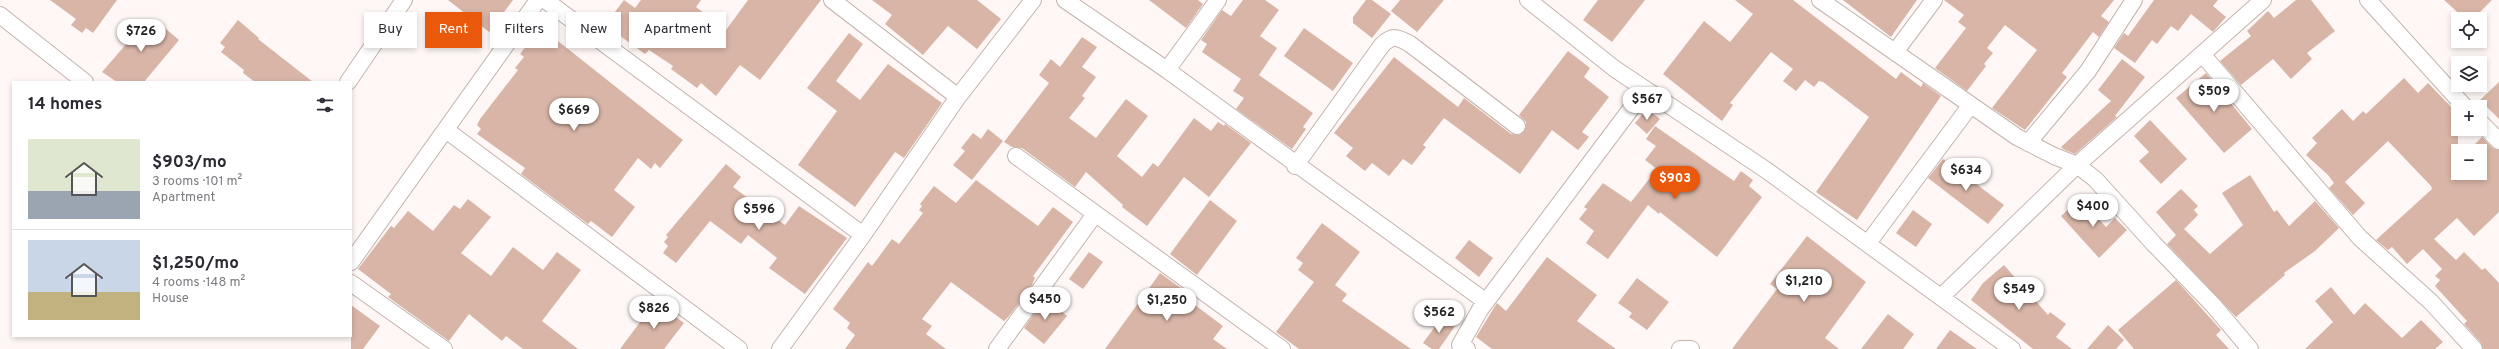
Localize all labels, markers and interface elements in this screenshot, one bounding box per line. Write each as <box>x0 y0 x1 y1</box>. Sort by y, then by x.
chip: Buy <box>364 12 417 48</box>
chip: Rent <box>425 12 482 48</box>
chip: Filters <box>490 12 558 48</box>
chip: New <box>566 12 621 48</box>
chip: Apartment <box>629 12 726 48</box>
map controls <box>2451 12 2487 180</box>
button: locate <box>2451 12 2487 48</box>
pin: $726 <box>117 19 165 53</box>
text: $726 <box>126 24 156 40</box>
button: layers <box>2451 56 2487 92</box>
pin: $509 <box>2190 79 2238 113</box>
text: $509 <box>2198 84 2230 100</box>
pin: $567 <box>1623 87 1671 121</box>
text: $567 <box>1632 92 1662 108</box>
text: 14 homes <box>28 94 102 116</box>
icon: filters <box>314 94 336 116</box>
pin: $669 <box>550 98 598 132</box>
button: + <box>2451 100 2487 136</box>
text: $669 <box>558 103 590 119</box>
button: − <box>2451 144 2487 180</box>
text: $903/mo <box>152 152 227 174</box>
icon: home <box>60 155 108 203</box>
pin: $634 <box>1942 158 1990 192</box>
text: $634 <box>1950 163 1982 179</box>
pin: $903 <box>1651 166 1699 200</box>
text: $903 <box>1659 171 1691 187</box>
text: 3 rooms · 101 m² <box>152 174 242 190</box>
text: Apartment <box>152 190 215 206</box>
pin: $400 <box>2069 194 2117 228</box>
pin: $596 <box>735 197 783 231</box>
text: $400 <box>2076 199 2110 215</box>
text: $596 <box>743 202 775 218</box>
text: $1,250/mo <box>152 253 239 275</box>
icon: home <box>60 256 108 304</box>
pin: $1,210 <box>1771 269 1837 303</box>
text: $1,210 <box>1785 274 1823 290</box>
text: 4 rooms · 148 m² <box>152 275 245 291</box>
pin: $549 <box>1995 277 2043 311</box>
text: $549 <box>2003 282 2035 298</box>
pin: $450 <box>1021 287 1069 321</box>
pin: $1,250 <box>1134 288 1200 322</box>
text: House <box>152 291 189 307</box>
text: $450 <box>1029 292 1061 308</box>
text: $1,250 <box>1147 293 1187 309</box>
pin: $826 <box>630 296 678 330</box>
pin: $562 <box>1415 300 1463 334</box>
text: $826 <box>638 301 670 317</box>
text: $562 <box>1423 305 1455 321</box>

